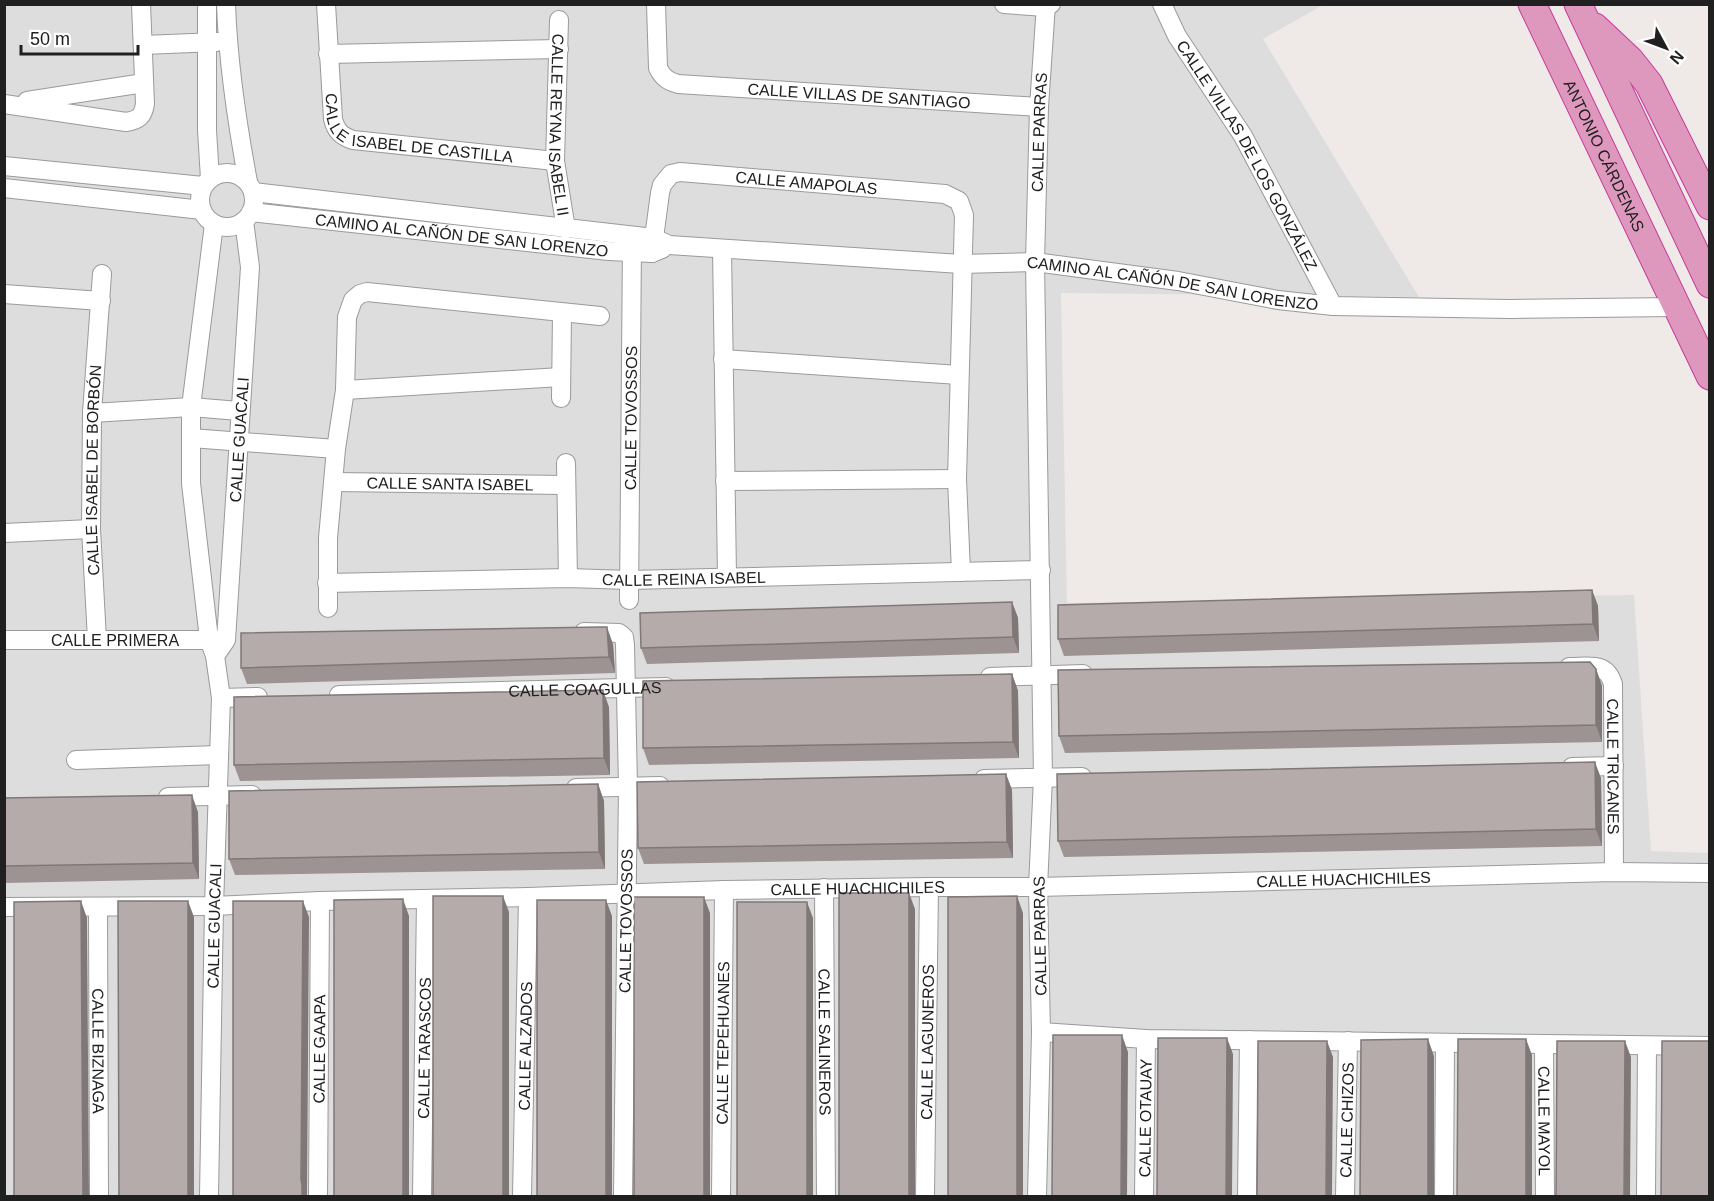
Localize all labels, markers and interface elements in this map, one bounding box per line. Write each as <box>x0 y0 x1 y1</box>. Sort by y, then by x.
scale bar <box>21 18 138 56</box>
north arrow <box>1636 18 1696 78</box>
text: 50 m <box>30 29 70 49</box>
street label: CALLE REYNA ISABEL II <box>546 33 572 217</box>
street label: CALLE VILLAS DE LOS GONZÁLEZ <box>1174 37 1321 273</box>
text: N <box>1667 48 1687 67</box>
street label: CALLE PARRAS <box>1028 72 1050 192</box>
street label: ANTONIO CÁRDENAS <box>1561 77 1648 234</box>
street label: CALLE VILLAS DE SANTIAGO <box>747 80 971 111</box>
street label: CALLE ISABEL DE CASTILLA <box>323 93 514 165</box>
street label: CALLE AMAPOLAS <box>735 168 878 197</box>
street label: CAMINO AL CAÑÓN DE SAN LORENZO <box>314 211 609 259</box>
street label: CAMINO AL CAÑÓN DE SAN LORENZO <box>1027 253 1319 313</box>
street label: CALLE TOVOSSOS <box>621 346 640 490</box>
street label: CALLE ISABEL DE BORBÓN <box>82 364 104 576</box>
street label: CALLE GUACALI <box>226 377 251 503</box>
street label: CALLE SANTA ISABEL <box>366 474 534 493</box>
street label: CALLE REINA ISABEL <box>602 568 766 589</box>
street label: CALLE PRIMERA <box>51 632 179 649</box>
street label: CALLE COAGULLAS <box>508 679 662 699</box>
street label: CALLE TRICANES <box>1605 699 1622 834</box>
street label: CALLE TOVOSSOS <box>616 849 636 993</box>
street label: CALLE GUACALI <box>204 863 224 989</box>
street label: CALLE HUACHICHILES <box>1256 868 1431 890</box>
street label: CALLE PARRAS <box>1030 876 1050 996</box>
street label: CALLE HUACHICHILES <box>770 878 945 898</box>
street label: CALLE TEPEHUANES <box>713 961 732 1125</box>
street label: CALLE LAGUNEROS <box>917 964 937 1120</box>
street label: CALLE SALINEROS <box>816 969 834 1115</box>
street label: CALLE TARASCOS <box>415 977 433 1119</box>
street label: CALLE ALZADOS <box>515 981 535 1111</box>
street label: CALLE BIZNAGA <box>90 988 107 1114</box>
street label: CALLE GAAPA <box>310 994 328 1104</box>
street label: CALLE OTAUAY <box>1136 1058 1154 1177</box>
street label: CALLE CHIZOS <box>1337 1062 1356 1178</box>
street label: CALLE MAYOL <box>1536 1066 1553 1176</box>

